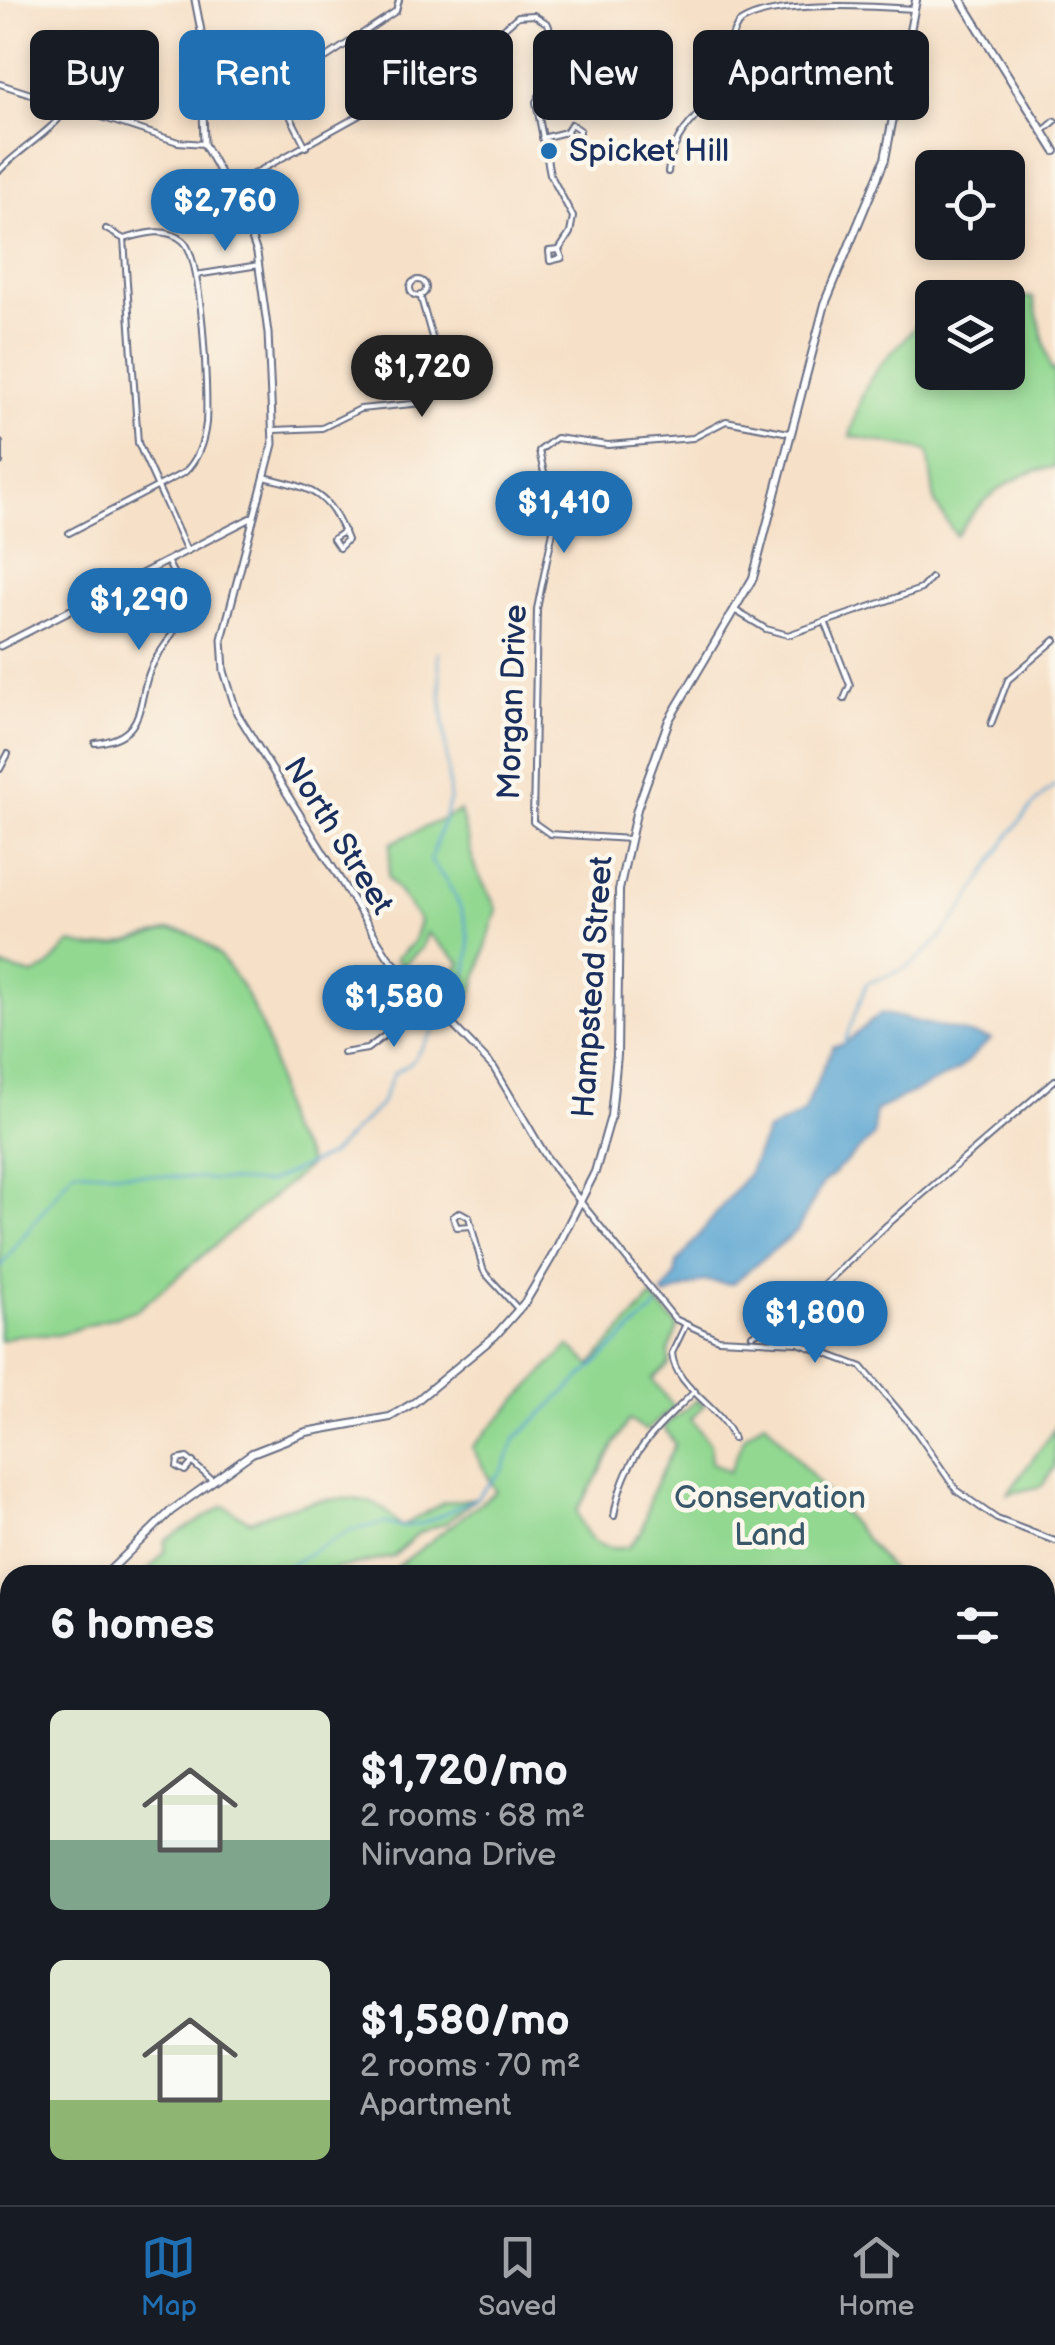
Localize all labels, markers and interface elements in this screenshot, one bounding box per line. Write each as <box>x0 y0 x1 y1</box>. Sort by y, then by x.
chip: Buy <box>30 30 159 120</box>
chip: Rent <box>179 30 325 120</box>
chip: Filters <box>345 30 513 120</box>
chip: New <box>533 30 673 120</box>
chip: Apartment <box>693 30 929 120</box>
place label: Spicket Hill <box>569 132 729 171</box>
marker: Spicket Hill <box>538 140 560 162</box>
map controls <box>915 150 1025 390</box>
button: locate <box>915 150 1025 260</box>
pin: $2,760 <box>144 169 306 254</box>
text: $2,760 <box>173 182 277 221</box>
button: layers <box>915 280 1025 390</box>
pin: $1,720 <box>341 335 503 420</box>
text: $1,720 <box>373 348 471 387</box>
pin: $1,410 <box>483 471 645 556</box>
text: $1,410 <box>517 484 611 523</box>
pin: $1,290 <box>58 568 220 653</box>
text: $1,290 <box>89 581 189 620</box>
street label: Morgan Drive <box>490 604 536 800</box>
street label: North Street <box>274 750 402 922</box>
street label: Hampstead Street <box>564 855 622 1119</box>
pin: $1,580 <box>313 965 475 1050</box>
text: $1,580 <box>344 978 444 1017</box>
pin: $1,800 <box>734 1281 896 1366</box>
text: $1,800 <box>765 1294 865 1333</box>
park label: Conservation Land <box>674 1479 866 1555</box>
icon: filters <box>950 1598 1005 1653</box>
text: 6 homes <box>50 1600 214 1651</box>
text: $1,720/mo <box>360 1746 568 1797</box>
icon: home <box>130 1750 250 1870</box>
text: 2 rooms · 68 m² <box>360 1797 585 1836</box>
text: Nirvana Drive <box>360 1836 556 1875</box>
text: $1,580/mo <box>360 1996 570 2047</box>
icon: home <box>130 2000 250 2120</box>
text: 2 rooms · 70 m² <box>360 2047 581 2086</box>
text: Apartment <box>360 2086 511 2125</box>
tab: Map <box>141 2230 197 2323</box>
tab: Saved <box>478 2230 557 2323</box>
tab: Home <box>838 2230 914 2323</box>

